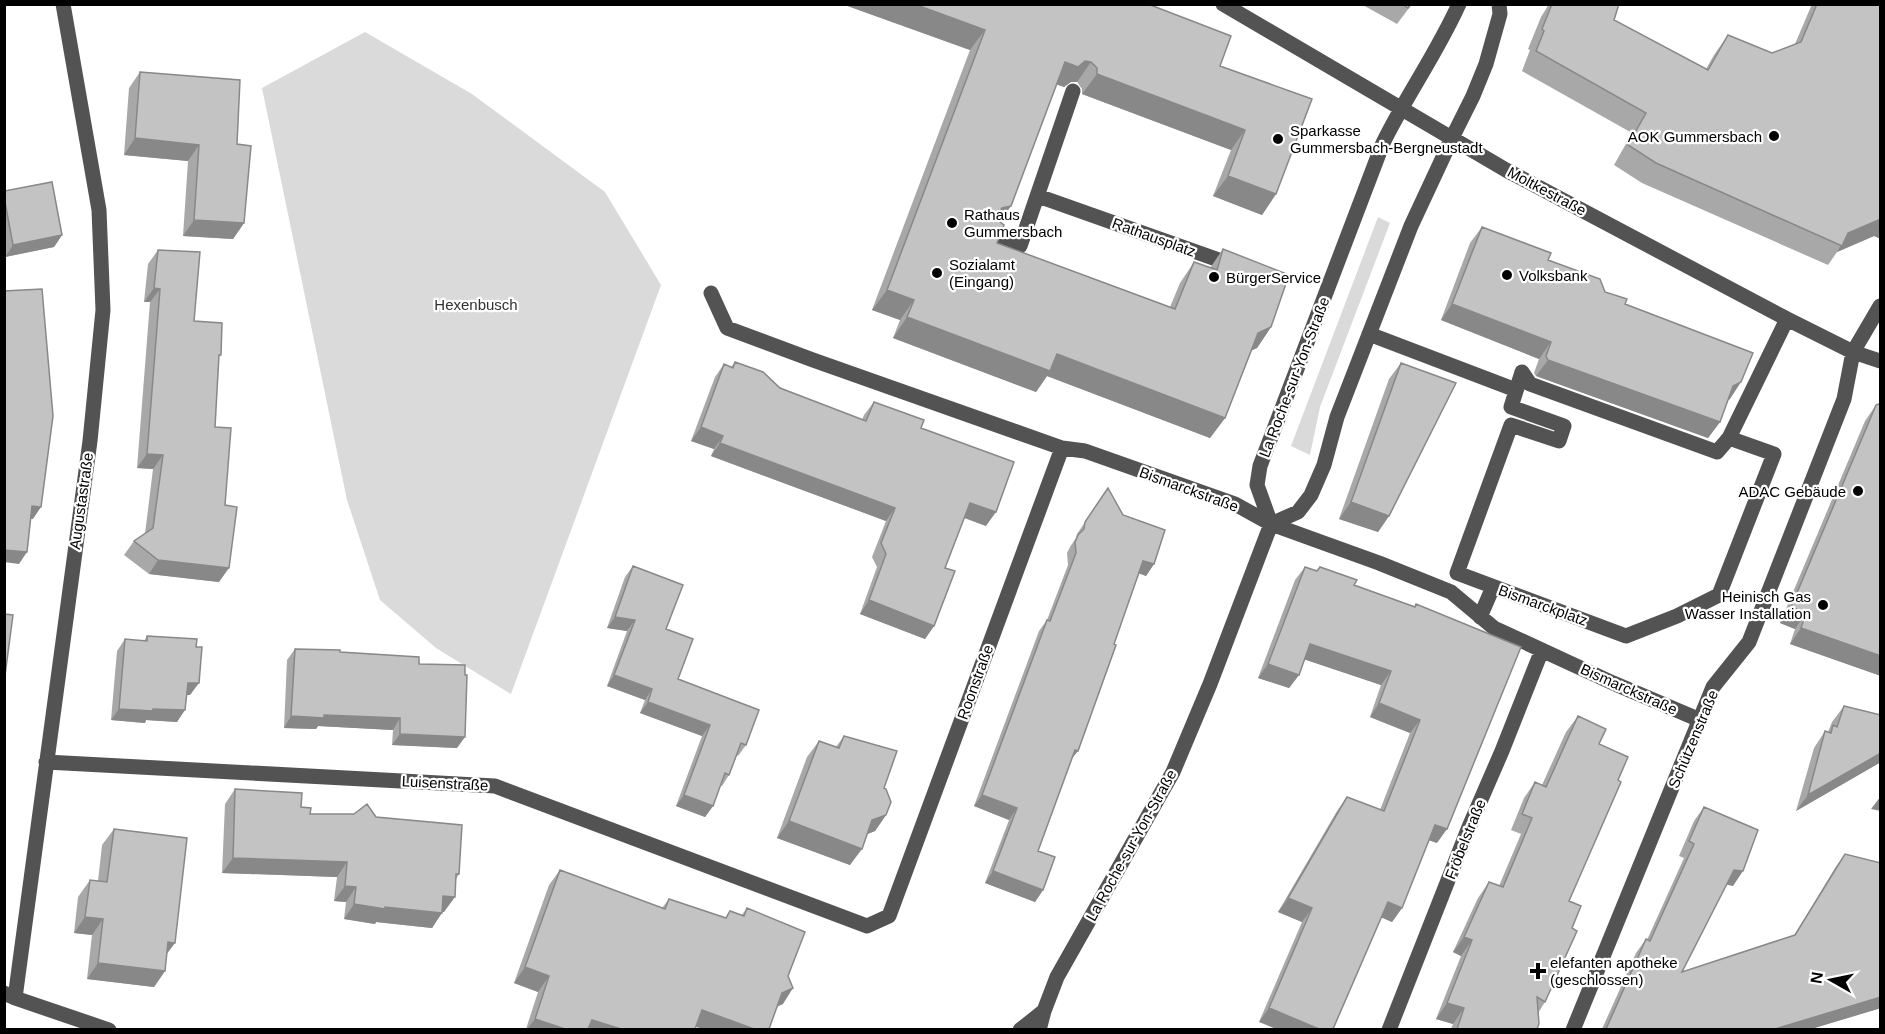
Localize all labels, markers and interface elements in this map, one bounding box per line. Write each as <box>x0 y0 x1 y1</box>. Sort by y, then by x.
place label: Sparkasse Gummersbach-Bergneustadt <box>1290 122 1483 156</box>
place label: AOK Gummersbach <box>1628 128 1762 145</box>
marker: AOK Gummersbach <box>1767 129 1781 143</box>
marker: Sparkasse Gummersbach-Bergneustadt <box>1271 132 1285 146</box>
street label: Moltkestraße <box>1505 163 1589 219</box>
place label: Rathaus Gummersbach <box>964 206 1062 240</box>
street label: Rathausplatz <box>1110 214 1198 260</box>
marker: Rathaus Gummersbach <box>945 216 959 230</box>
place label: Sozialamt (Eingang) <box>949 256 1016 290</box>
marker: Sozialamt (Eingang) <box>930 266 944 280</box>
place label: Volksbank <box>1519 267 1588 284</box>
marker: Volksbank <box>1500 268 1514 282</box>
place label: BürgerService <box>1226 269 1321 286</box>
marker: BürgerService <box>1207 270 1221 284</box>
street label: La Roche-sur-Yon-Straße <box>1256 294 1332 460</box>
park label: Hexenbusch <box>434 296 518 313</box>
street label: Augustastraße <box>66 452 96 550</box>
street label: Bismarckstraße <box>1137 463 1241 515</box>
place label: ADAC Gebäude <box>1738 483 1846 500</box>
marker: ADAC Gebäude <box>1851 484 1865 498</box>
street label: Bismarckplatz <box>1496 581 1590 629</box>
place label: Heinisch Gas Wasser Installation <box>1685 588 1811 622</box>
marker: Heinisch Gas Wasser Installation <box>1816 598 1830 612</box>
street label: Roonstraße <box>954 642 996 722</box>
street label: Bismarckstraße <box>1578 660 1680 718</box>
street label: Schützenstraße <box>1665 687 1721 791</box>
street label: La Roche-sur-Yon-Straße <box>1082 766 1180 924</box>
street label: Luisenstraße <box>401 772 489 794</box>
street label: Fröbelstraße <box>1441 796 1489 882</box>
north arrow <box>1801 950 1861 1010</box>
place label: elefanten apotheke (geschlossen) <box>1550 954 1678 988</box>
marker: elefanten apotheke (geschlossen) <box>1531 964 1545 978</box>
text: N <box>1807 971 1826 985</box>

